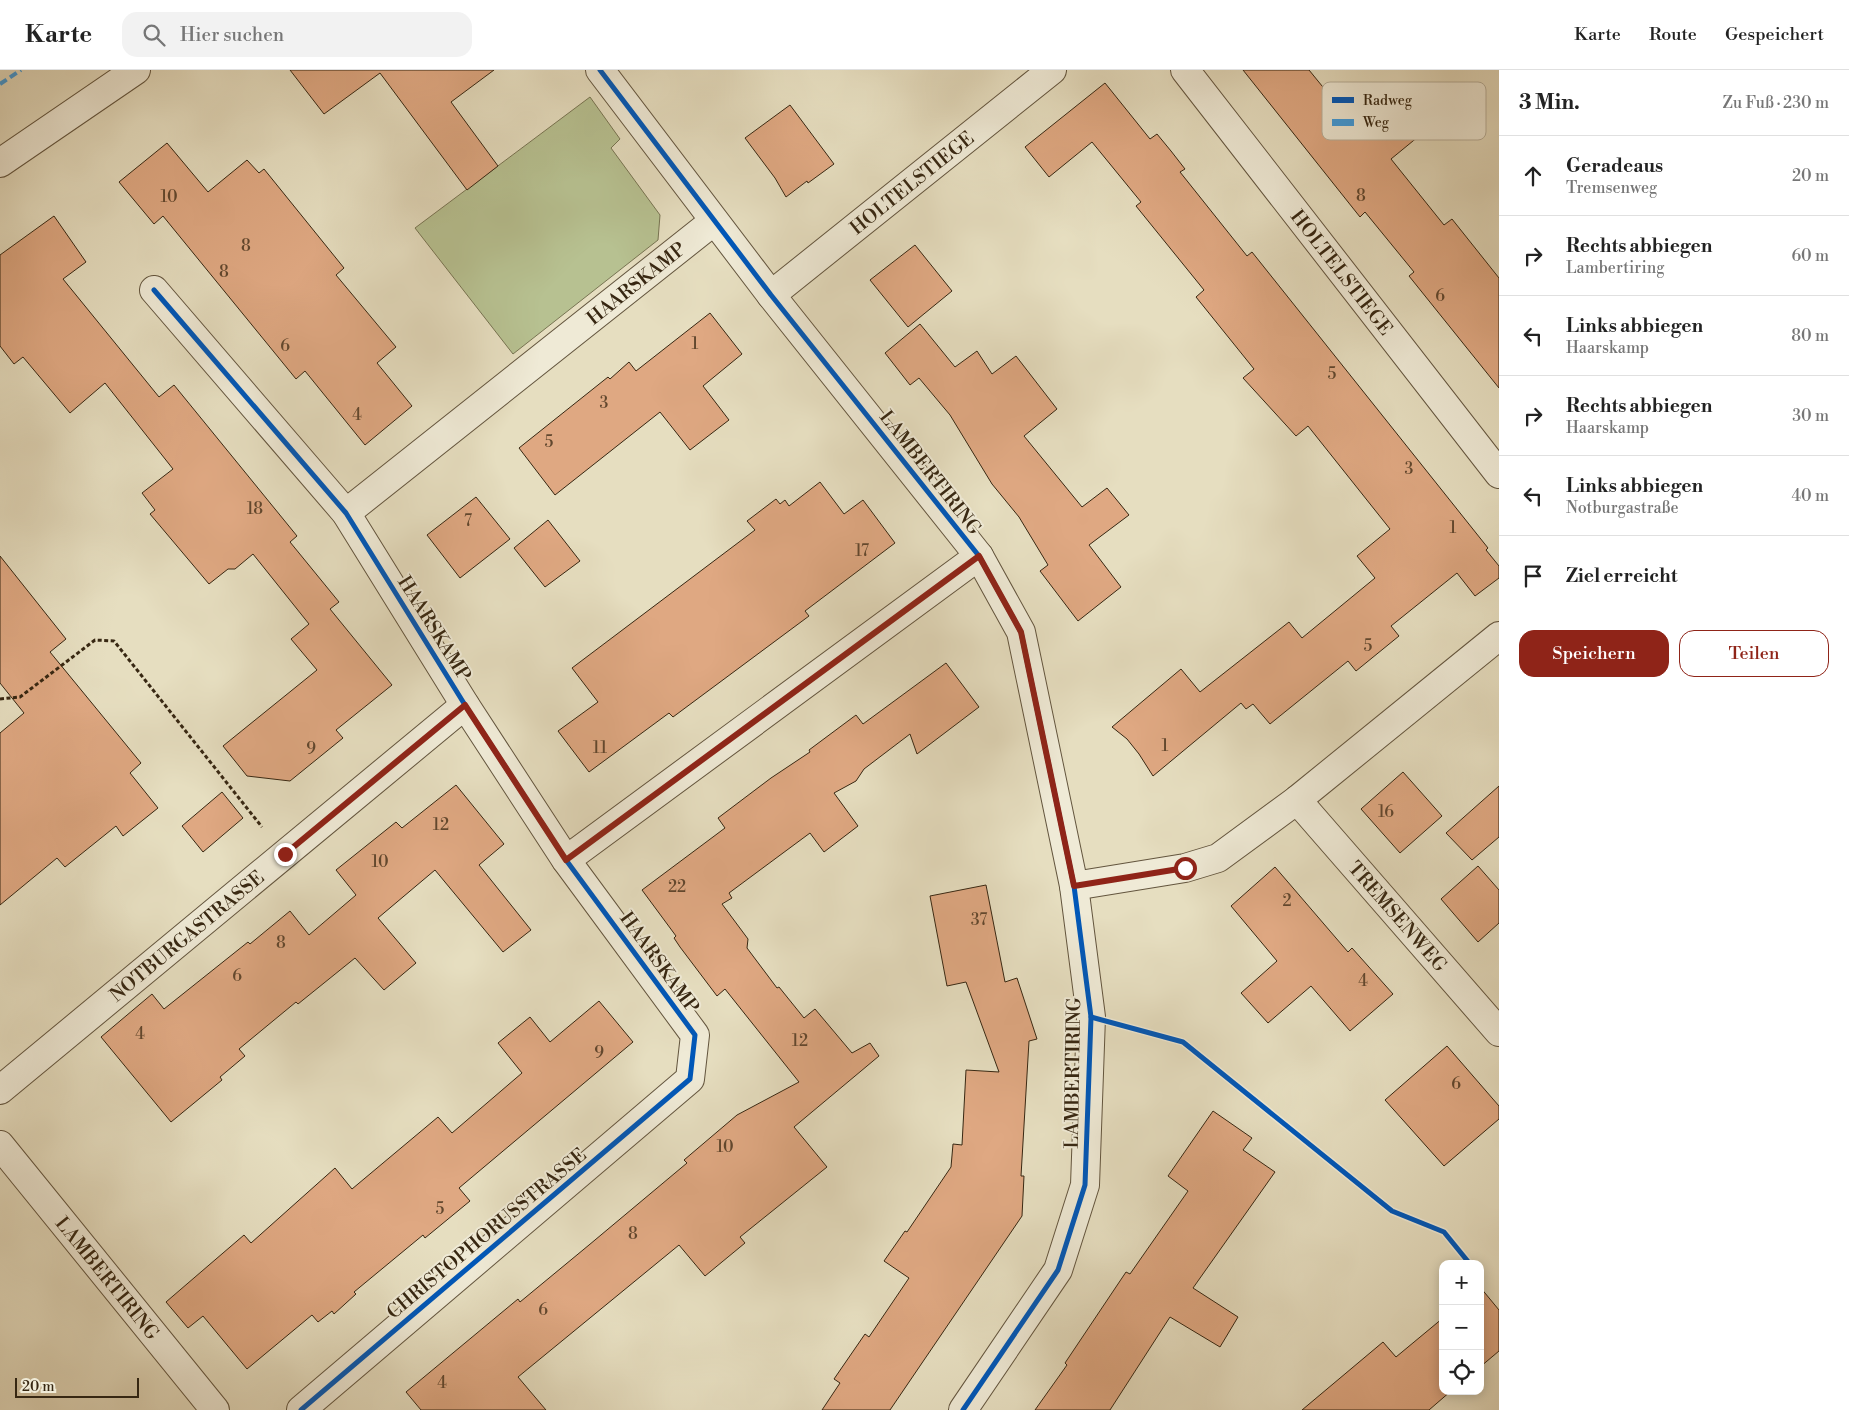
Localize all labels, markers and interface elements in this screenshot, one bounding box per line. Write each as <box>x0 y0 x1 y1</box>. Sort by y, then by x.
search box <box>122 12 472 57</box>
text: Karte <box>25 20 92 50</box>
icon: search <box>140 21 168 49</box>
text: Hier suchen <box>180 23 284 47</box>
text: Karte <box>1574 23 1621 46</box>
text: Route <box>1649 23 1697 46</box>
text: Gespeichert <box>1725 23 1824 46</box>
legend <box>1322 82 1486 140</box>
text: 3 Min. <box>1519 90 1580 116</box>
text: Radweg <box>1363 92 1413 110</box>
text: Zu Fuß · 230 m <box>1723 93 1829 113</box>
text: Weg <box>1362 114 1390 132</box>
street label: HOLTELSTIEGE <box>845 126 979 240</box>
text: Geradeaus <box>1566 154 1663 178</box>
icon: ahead <box>1519 162 1547 190</box>
text: 20 m <box>1792 166 1829 186</box>
text: Tremsenweg <box>1566 178 1657 198</box>
house number: 8 <box>1356 186 1366 206</box>
house number: 10 <box>161 187 178 207</box>
street label: HOLTELSTIEGE <box>1285 205 1398 340</box>
text: Rechts abbiegen <box>1566 234 1712 258</box>
house number: 8 <box>241 236 251 256</box>
street label: HAARSKAMP <box>582 237 691 330</box>
icon: right <box>1519 242 1547 270</box>
text: 60 m <box>1791 246 1829 266</box>
text: Lambertiring <box>1566 258 1665 278</box>
house number: 8 <box>219 262 229 282</box>
house number: 6 <box>1435 286 1445 306</box>
text: Links abbiegen <box>1566 314 1703 338</box>
icon: left <box>1519 322 1547 350</box>
text: 80 m <box>1791 326 1829 346</box>
house number: 1 <box>692 334 699 354</box>
house number: 6 <box>280 336 290 356</box>
text: Haarskamp <box>1566 338 1649 358</box>
house number: 5 <box>1328 364 1337 384</box>
house number: 3 <box>600 393 609 413</box>
text: Rechts abbiegen <box>1566 394 1712 418</box>
icon: right <box>1519 402 1547 430</box>
house number: 4 <box>352 405 362 425</box>
street label: LAMBERTIRING <box>874 406 986 540</box>
text: 30 m <box>1792 406 1829 426</box>
text: Haarskamp <box>1566 418 1649 438</box>
house number: 5 <box>545 432 554 452</box>
house number: 3 <box>1405 459 1414 479</box>
text: Links abbiegen <box>1566 474 1703 498</box>
icon: left <box>1519 482 1547 510</box>
text: 40 m <box>1792 486 1829 506</box>
text: Notburgastraße <box>1566 498 1679 518</box>
house number: 18 <box>247 499 263 519</box>
house number: 7 <box>464 511 472 531</box>
house number: 1 <box>1450 518 1457 538</box>
house number: 17 <box>855 541 869 561</box>
icon: arrive <box>1519 562 1547 590</box>
text: Ziel erreicht <box>1566 564 1677 588</box>
street label: HAARSKAMP <box>392 571 476 686</box>
button: Speichern <box>1519 630 1669 677</box>
button: Teilen <box>1679 630 1829 677</box>
house number: 5 <box>1364 636 1373 656</box>
house number: 1 <box>1162 736 1169 756</box>
house number: 11 <box>593 738 607 758</box>
house number: 9 <box>306 739 316 759</box>
house number: 16 <box>1378 802 1394 822</box>
house number: 12 <box>433 815 449 835</box>
route end <box>274 843 297 866</box>
house number: 10 <box>372 852 389 872</box>
street label: TREMSENWEG <box>1343 856 1452 977</box>
route start <box>1174 857 1197 880</box>
street label: NOTBURGASTRASSE <box>105 866 269 1007</box>
house number: 22 <box>668 877 686 897</box>
house number: 2 <box>1282 891 1292 911</box>
street label: HAARSKAMP <box>614 907 704 1018</box>
house number: 37 <box>971 910 987 930</box>
house number: 8 <box>276 933 286 953</box>
house number: 6 <box>232 966 242 986</box>
house number: 4 <box>1358 971 1368 991</box>
street label: LAMBERTIRING <box>1060 997 1086 1149</box>
house number: 4 <box>135 1024 145 1044</box>
house number: 12 <box>792 1031 808 1051</box>
house number: 9 <box>594 1043 604 1063</box>
house number: 6 <box>1451 1074 1461 1094</box>
house number: 10 <box>717 1137 734 1157</box>
street label: CHRISTOPHORUSSTRASSE <box>382 1143 591 1324</box>
house number: 5 <box>436 1199 445 1219</box>
street label: LAMBERTIRING <box>50 1212 164 1345</box>
house number: 8 <box>628 1224 638 1244</box>
map controls <box>1439 1260 1484 1395</box>
button: + <box>1439 1260 1484 1305</box>
house number: 6 <box>538 1300 548 1320</box>
button: − <box>1439 1305 1484 1350</box>
button: locate <box>1439 1350 1484 1395</box>
house number: 4 <box>437 1373 447 1393</box>
scale bar <box>15 1375 139 1398</box>
text: 20 m <box>22 1378 54 1396</box>

